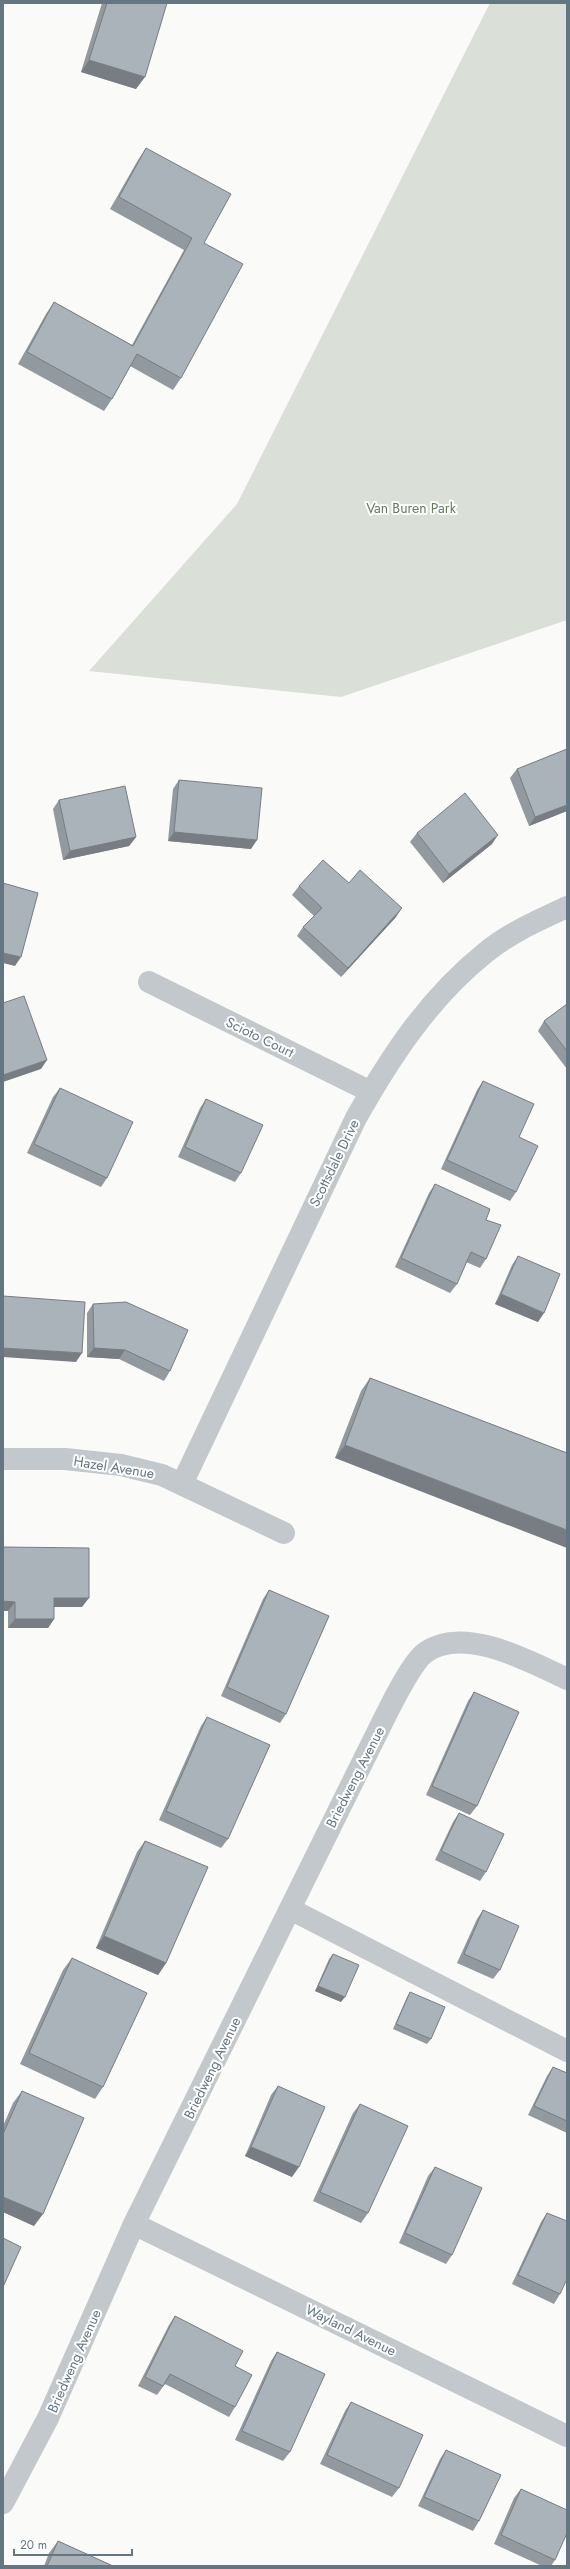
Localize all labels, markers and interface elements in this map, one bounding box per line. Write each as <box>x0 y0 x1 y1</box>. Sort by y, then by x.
park label: Van Buren Park <box>366 498 457 518</box>
street label: Scioto Court <box>223 1012 298 1062</box>
street label: Scottsdale Drive <box>304 1116 364 1210</box>
street label: Hazel Avenue <box>72 1451 156 1483</box>
street label: Briedweng Avenue <box>321 1723 389 1831</box>
street label: Briedweng Avenue <box>179 2014 245 2122</box>
street label: Wayland Avenue <box>302 2299 400 2361</box>
street label: Briedweng Avenue <box>42 2306 106 2416</box>
scale bar <box>14 2531 132 2557</box>
text: 20 m <box>20 2536 47 2554</box>

